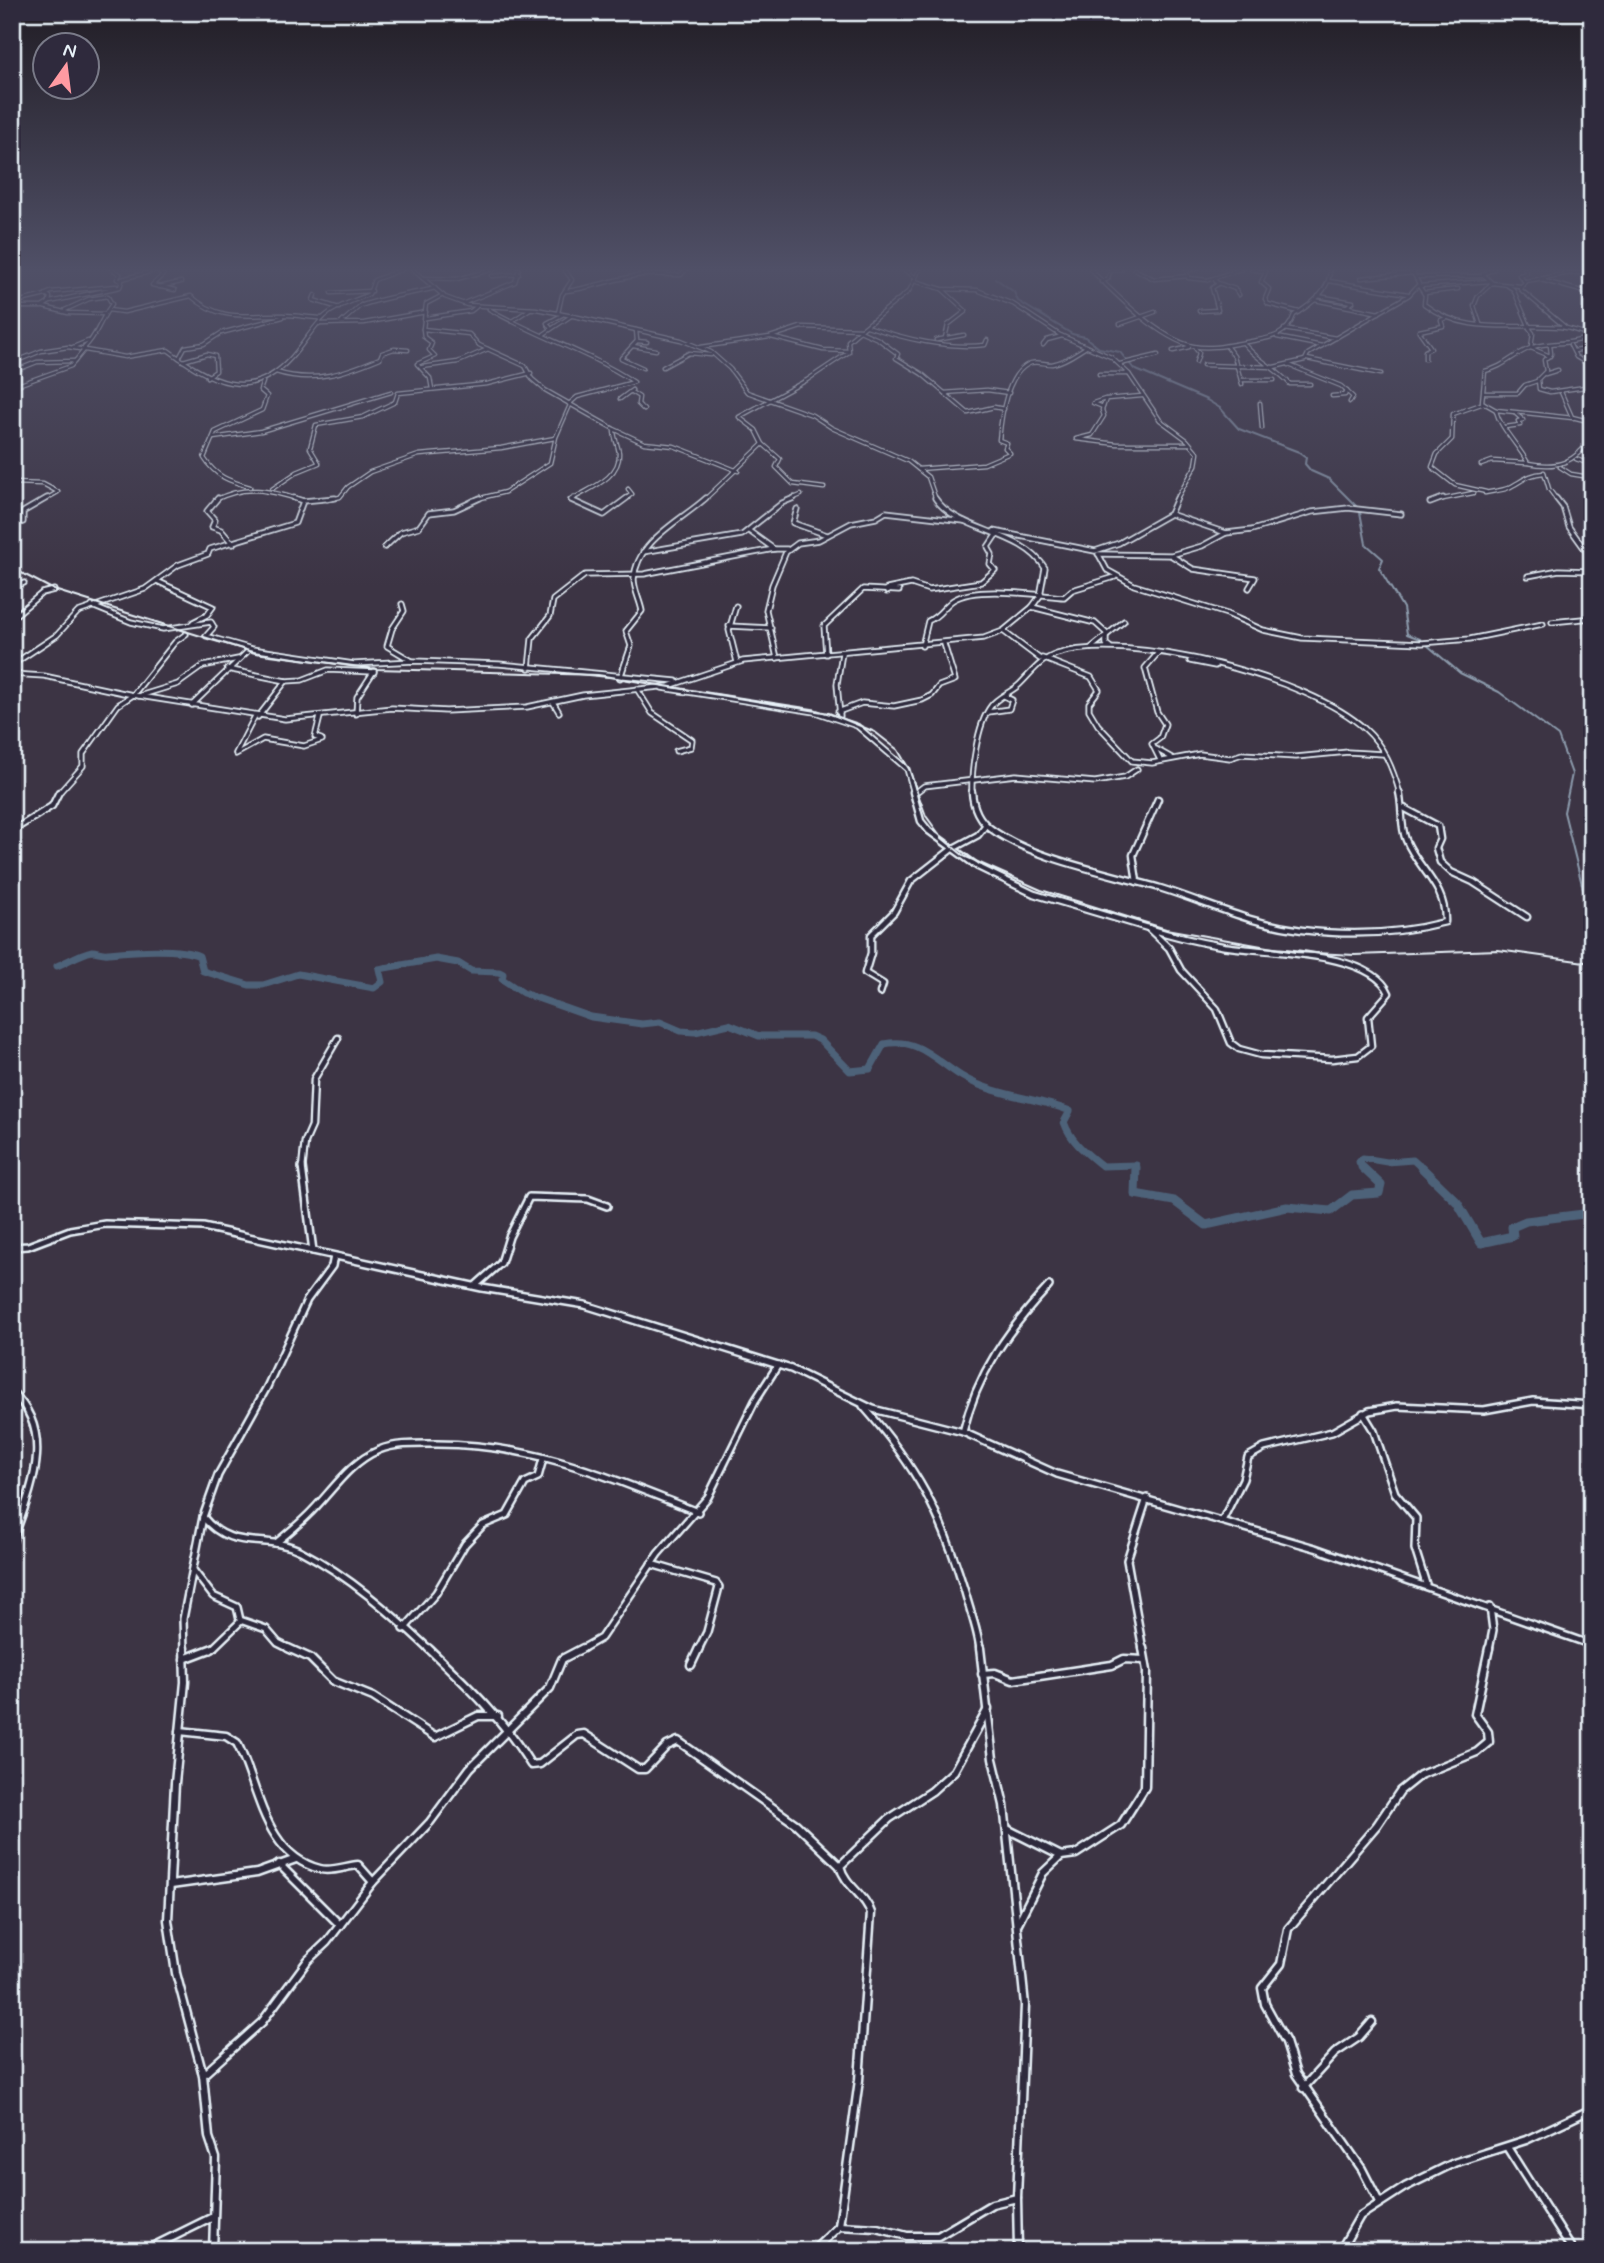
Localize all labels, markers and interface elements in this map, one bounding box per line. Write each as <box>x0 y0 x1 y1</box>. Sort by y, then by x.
north arrow <box>32 32 102 102</box>
text: N <box>61 37 79 65</box>

